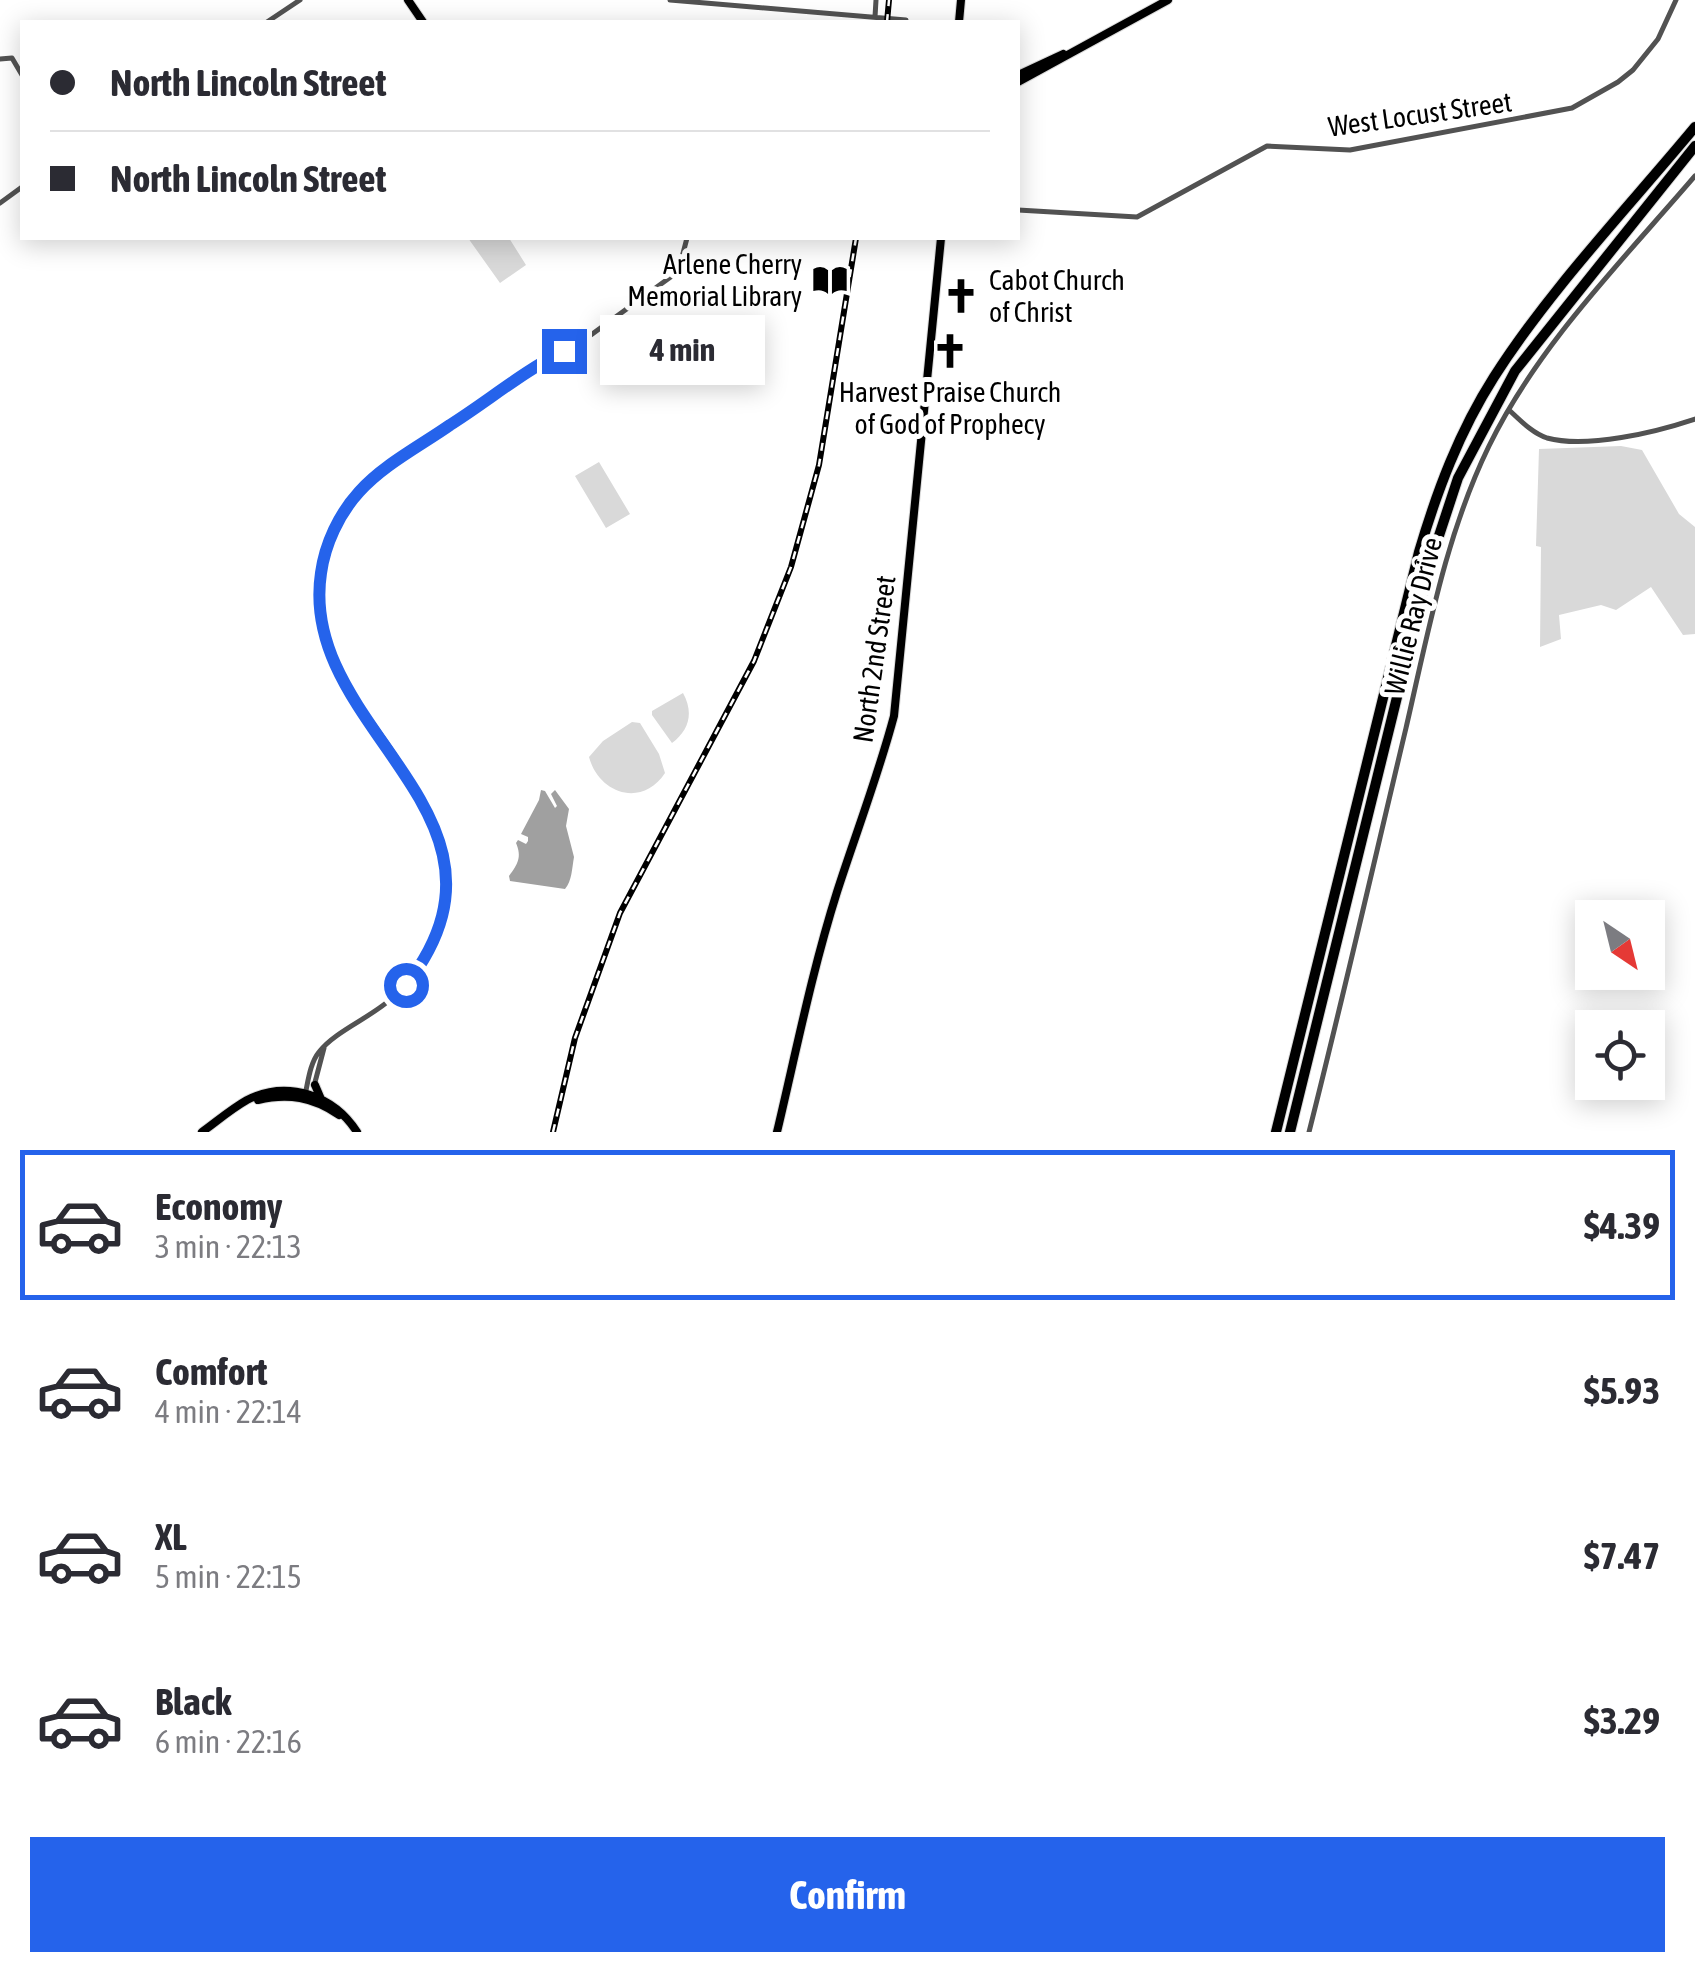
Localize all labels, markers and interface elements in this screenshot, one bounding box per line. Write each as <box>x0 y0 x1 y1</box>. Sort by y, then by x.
text: North Lincoln Street <box>110 61 387 104</box>
street label: West Locust Street <box>1326 85 1514 143</box>
text: North Lincoln Street <box>110 157 387 200</box>
place label: Arlene Cherry Memorial Library <box>627 248 802 312</box>
library icon: Arlene Cherry Memorial Library <box>811 261 849 299</box>
place label: Cabot Church of Christ <box>989 264 1125 328</box>
church icon: Cabot Church of Christ <box>942 277 980 315</box>
callout: 4 min <box>599 316 764 386</box>
route end <box>542 329 587 374</box>
text: 4 min <box>650 331 715 368</box>
church icon: Harvest Praise Church of God of Prophecy <box>931 332 969 370</box>
place label: Harvest Praise Church of God of Prophecy <box>839 376 1061 440</box>
street label: Willie Ray Drive <box>1378 534 1448 698</box>
street label: North 2nd Street <box>846 573 902 745</box>
north arrow <box>1575 900 1665 990</box>
map controls <box>1575 900 1665 1100</box>
route start <box>384 963 429 1008</box>
button: locate <box>1575 1010 1665 1100</box>
icon: car <box>35 1180 125 1270</box>
text: Economy <box>155 1185 282 1228</box>
text: $4.39 <box>1584 1204 1660 1247</box>
text: 3 min · 22:13 <box>155 1228 302 1265</box>
icon: car <box>35 1345 125 1435</box>
text: Comfort <box>155 1350 267 1393</box>
text: $5.93 <box>1584 1369 1660 1412</box>
text: 4 min · 22:14 <box>155 1393 302 1430</box>
icon: car <box>35 1510 125 1600</box>
text: XL <box>155 1515 187 1558</box>
text: $7.47 <box>1584 1534 1660 1577</box>
text: 5 min · 22:15 <box>155 1558 302 1595</box>
icon: car <box>35 1675 125 1765</box>
text: Black <box>155 1680 232 1723</box>
text: $3.29 <box>1584 1699 1660 1742</box>
text: 6 min · 22:16 <box>155 1723 302 1760</box>
button: Confirm <box>30 1837 1665 1952</box>

